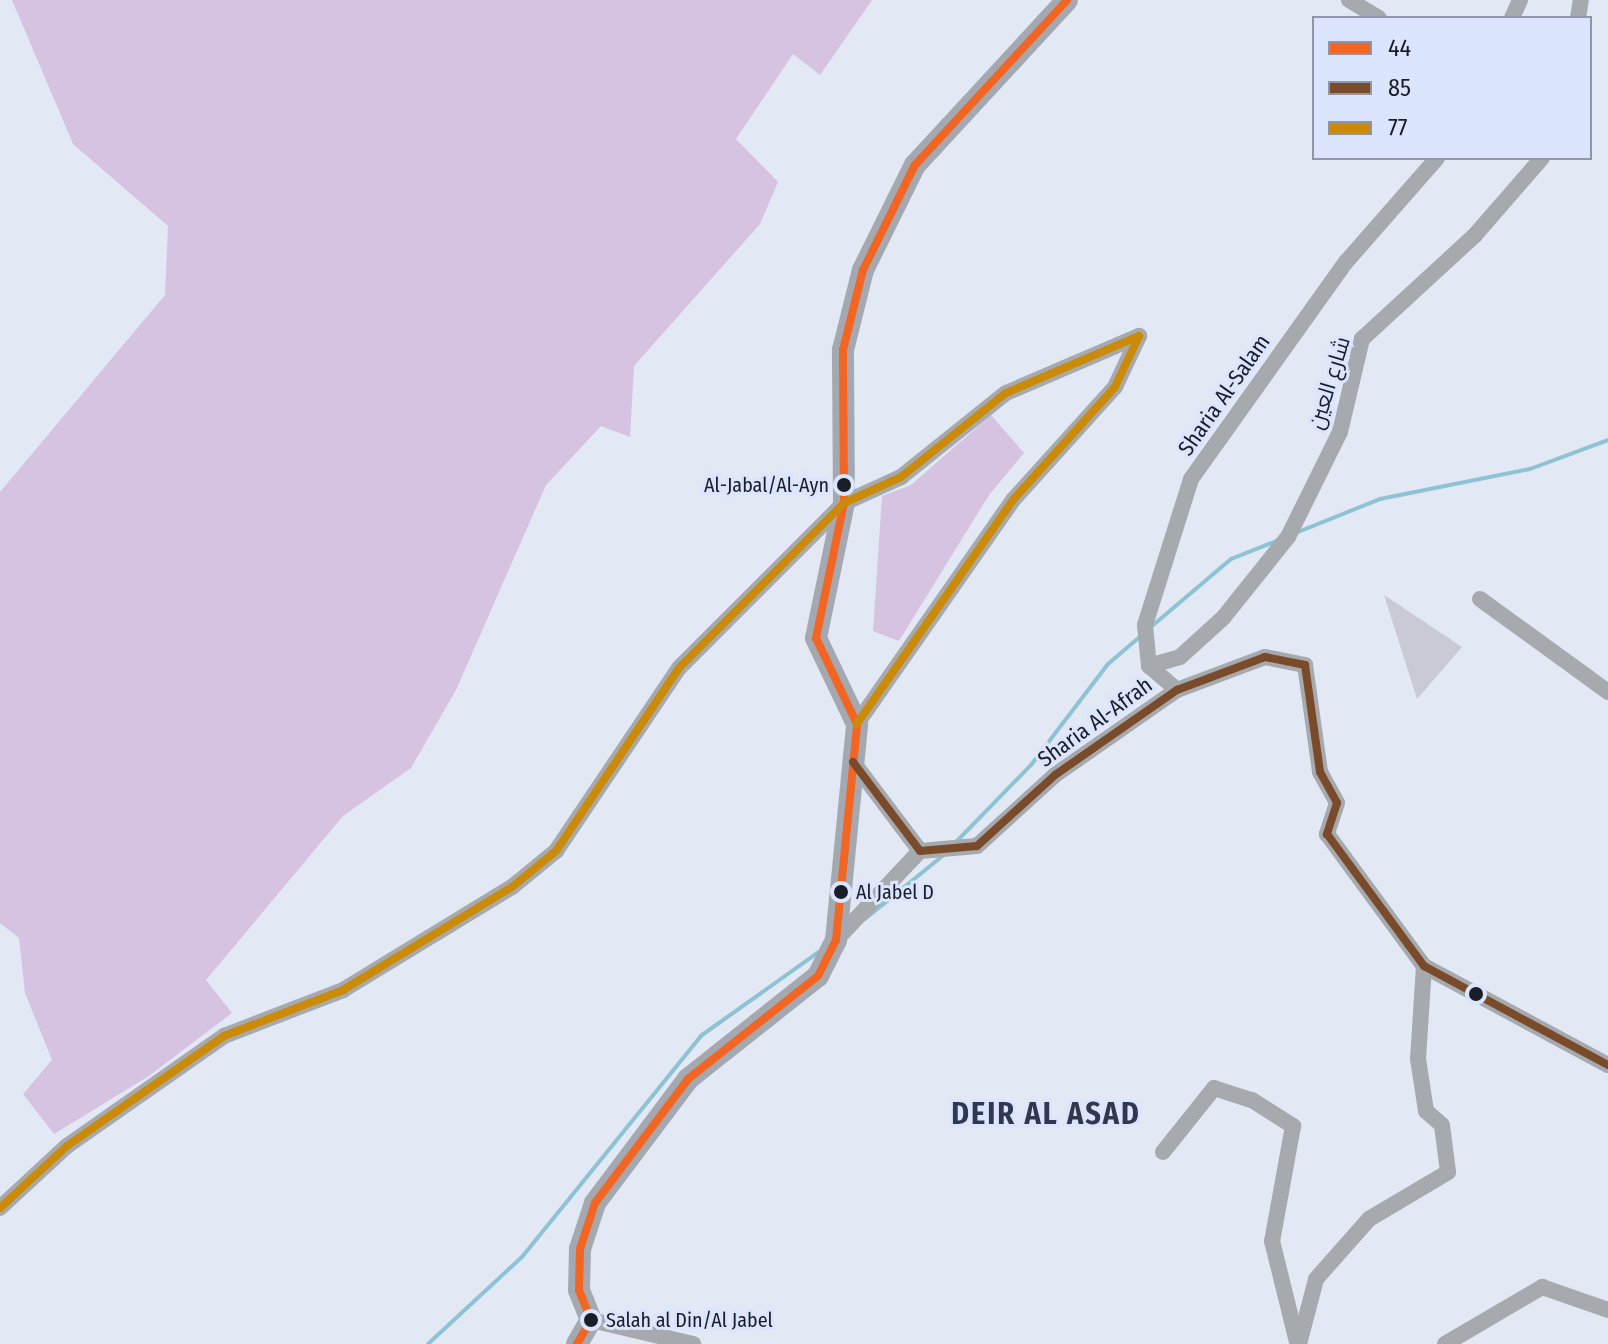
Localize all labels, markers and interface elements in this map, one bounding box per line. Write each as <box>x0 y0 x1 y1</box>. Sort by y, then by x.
legend <box>1312 16 1592 160</box>
text: 44 <box>1388 34 1411 62</box>
text: 85 <box>1388 74 1411 102</box>
text: 77 <box>1388 114 1408 142</box>
street label: Sharia Al-Salam <box>1173 329 1275 461</box>
street label: شارع العين <box>1302 333 1356 433</box>
place label: Al-Jabal/Al-Ayn <box>704 473 829 497</box>
marker: Al-Jabal/Al-Ayn <box>836 477 852 493</box>
street label: Sharia Al-Afrah <box>1033 672 1157 772</box>
place label: Al Jabel D <box>856 880 934 904</box>
marker: Al Jabel D <box>833 884 849 900</box>
unlabelled marker <box>1468 986 1484 1002</box>
district label: DEIR AL ASAD <box>951 1096 1141 1132</box>
place label: Salah al Din/Al Jabel <box>606 1308 773 1332</box>
marker: Salah al Din/Al Jabel <box>583 1312 599 1328</box>

